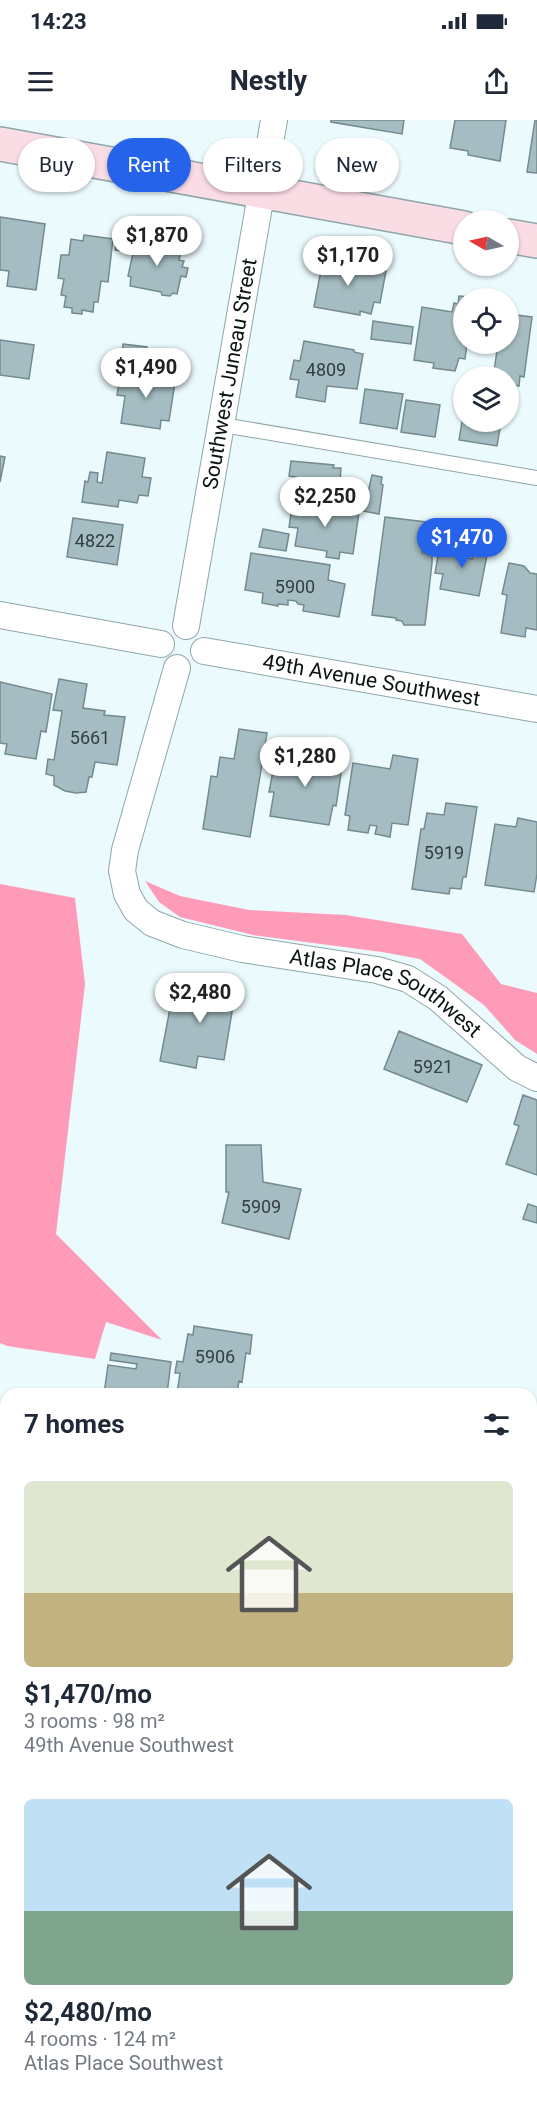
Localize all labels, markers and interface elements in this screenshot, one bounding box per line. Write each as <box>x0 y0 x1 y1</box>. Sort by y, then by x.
text: 14:23 <box>30 9 87 34</box>
icon: menu <box>24 65 57 98</box>
text: Nestly <box>230 65 307 97</box>
icon: share <box>480 65 513 98</box>
chip: Buy <box>18 138 95 192</box>
chip: Rent <box>107 138 191 192</box>
chip: Filters <box>203 138 303 192</box>
chip: New <box>315 138 399 192</box>
north arrow <box>453 210 519 276</box>
map controls <box>453 210 519 432</box>
pin: $1,870 <box>108 216 206 267</box>
text: $1,870 <box>126 223 188 247</box>
pin: $1,170 <box>299 236 397 287</box>
text: $1,170 <box>317 243 379 267</box>
street label: Southwest Juneau Street <box>198 256 262 491</box>
button: locate <box>453 288 519 354</box>
pin: $1,490 <box>97 348 195 399</box>
text: $1,490 <box>115 355 177 379</box>
house number: 4809 <box>306 359 346 380</box>
button: layers <box>453 366 519 432</box>
pin: $2,250 <box>276 477 374 528</box>
text: $2,250 <box>294 484 356 508</box>
pin: $1,470 <box>413 518 511 569</box>
text: $1,470 <box>431 525 493 549</box>
house number: 4822 <box>75 530 115 551</box>
house number: 5900 <box>275 576 315 597</box>
street label: 49th Avenue Southwest <box>261 649 482 711</box>
house number: 5661 <box>70 727 110 748</box>
pin: $1,280 <box>256 737 354 788</box>
text: $1,280 <box>274 744 336 768</box>
house number: 5919 <box>424 842 464 863</box>
street label: Atlas Place Southwest <box>288 945 486 1042</box>
pin: $2,480 <box>151 973 249 1024</box>
text: $2,480 <box>169 980 231 1004</box>
house number: 5921 <box>413 1056 453 1077</box>
house number: 5909 <box>241 1196 281 1217</box>
house number: 5906 <box>195 1346 235 1367</box>
icon: filters <box>480 1408 513 1441</box>
text: 7 homes <box>24 1409 125 1439</box>
icon: home <box>215 1520 323 1628</box>
text: $1,470/mo <box>24 1679 152 1709</box>
text: 3 rooms · 98 m² <box>24 1709 165 1733</box>
text: 49th Avenue Southwest <box>24 1733 234 1757</box>
icon: home <box>215 1838 323 1946</box>
text: $2,480/mo <box>24 1997 152 2027</box>
text: 4 rooms · 124 m² <box>24 2027 176 2051</box>
text: Atlas Place Southwest <box>24 2051 223 2075</box>

